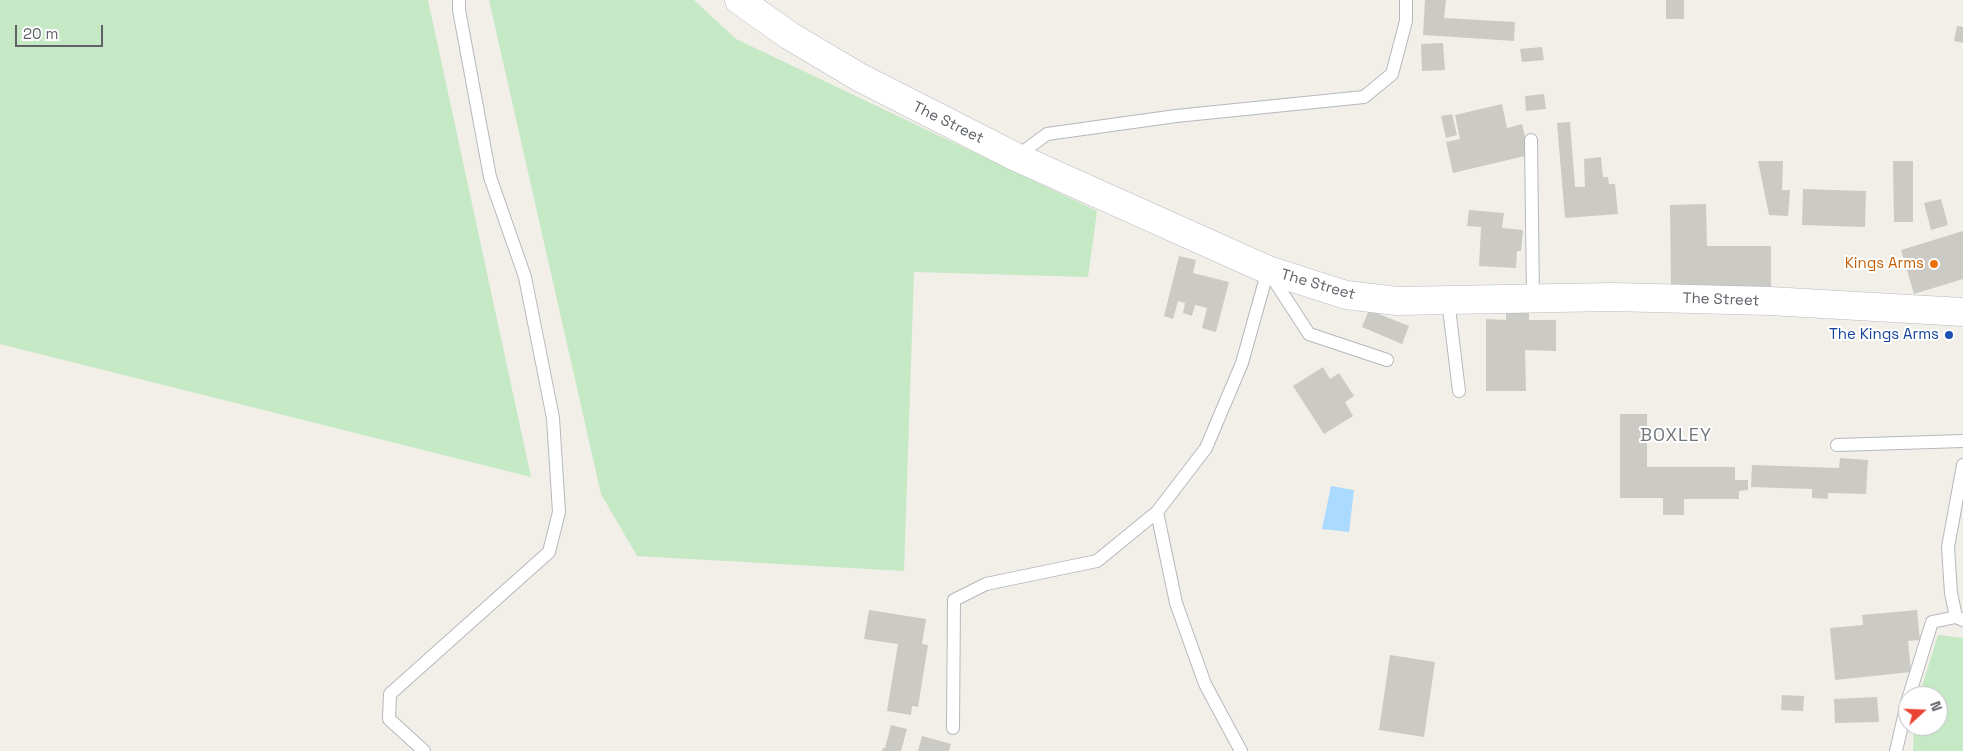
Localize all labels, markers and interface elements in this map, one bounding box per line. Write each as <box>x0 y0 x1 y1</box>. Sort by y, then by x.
scale bar <box>18 15 105 47</box>
text: 20 m <box>23 24 58 43</box>
street label: The Street <box>910 98 986 148</box>
place label: Kings Arms <box>1845 255 1924 273</box>
marker: Kings Arms <box>1928 258 1940 270</box>
street label: The Street <box>1279 266 1357 304</box>
street label: The Street <box>1682 290 1760 310</box>
place label: The Kings Arms <box>1829 326 1939 344</box>
marker: The Kings Arms <box>1943 329 1955 341</box>
district label: BOXLEY <box>1639 425 1713 447</box>
north arrow <box>1898 686 1948 736</box>
text: N <box>1926 699 1946 714</box>

